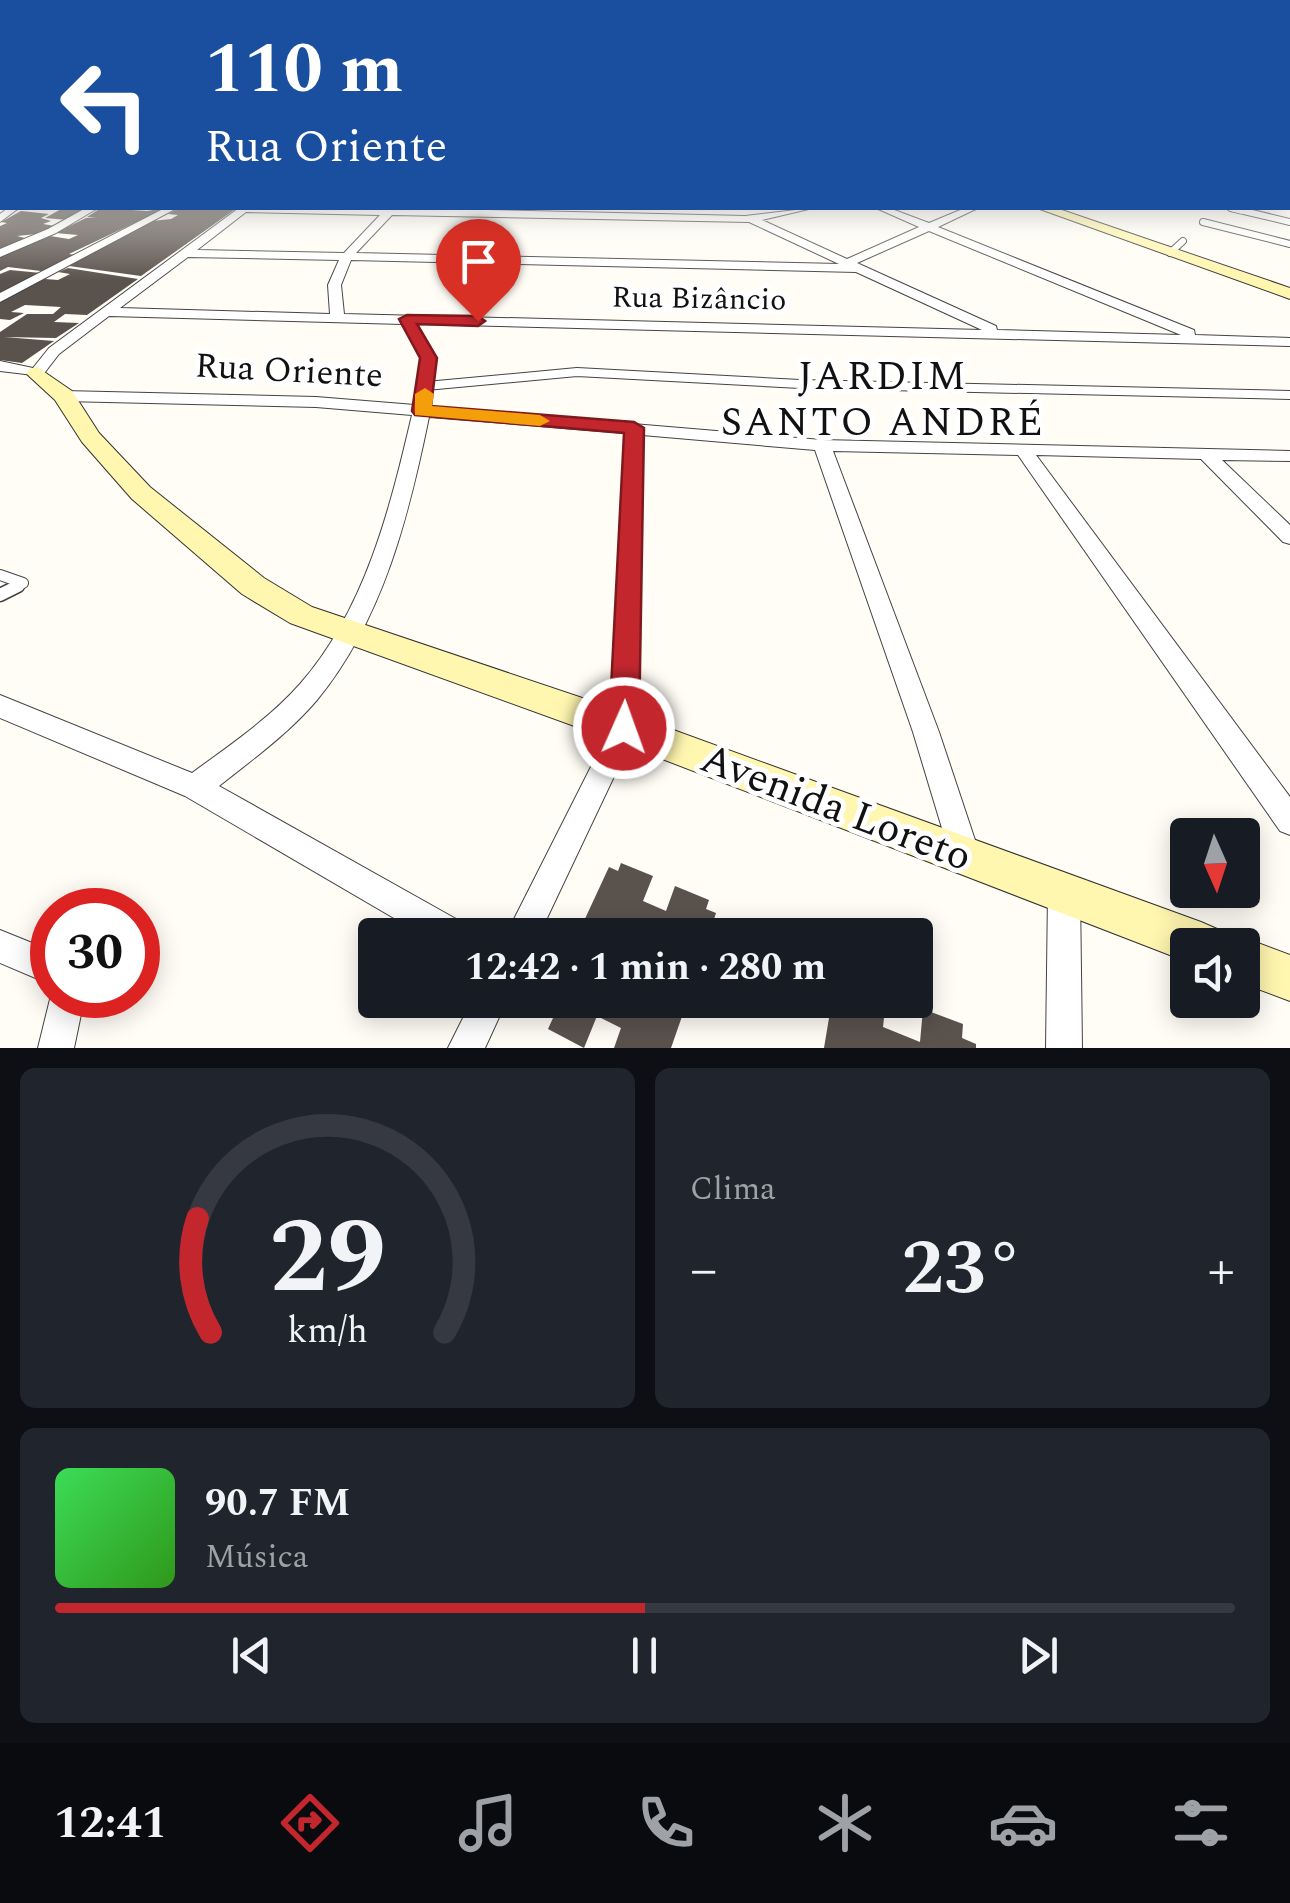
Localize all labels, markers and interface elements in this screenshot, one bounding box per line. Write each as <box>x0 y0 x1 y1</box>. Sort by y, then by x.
text: 110 m <box>205 17 403 123</box>
icon: left <box>40 40 170 170</box>
text: Rua Oriente <box>205 113 447 182</box>
pin <box>436 219 521 322</box>
icon: arrive <box>451 234 506 289</box>
street label: Rua Bizâncio <box>611 274 787 324</box>
street label: Rua Oriente <box>194 340 384 402</box>
district label: JARDIM SANTO ANDRÉ <box>721 347 1045 454</box>
position arrow <box>572 676 676 780</box>
street label: Avenida Loreto <box>691 727 981 889</box>
north arrow <box>1170 818 1260 908</box>
map controls <box>1170 818 1260 1018</box>
speed limit sign: 30 <box>30 888 160 1018</box>
button: sound <box>1170 928 1260 1018</box>
text: 12:42 · 1 min · 280 m <box>465 939 826 997</box>
text: Clima <box>690 1165 776 1214</box>
text: 29 <box>269 1180 386 1338</box>
text: 23° <box>902 1213 1023 1327</box>
text: − <box>690 1229 718 1312</box>
text: + <box>1207 1229 1235 1312</box>
text: km/h <box>287 1304 368 1359</box>
text: 90.7 FM <box>205 1475 350 1533</box>
text: Música <box>205 1533 308 1582</box>
icon: previous <box>224 1628 279 1683</box>
icon: pause <box>617 1628 672 1683</box>
icon: next <box>1011 1628 1066 1683</box>
icon: directions <box>275 1788 345 1858</box>
icon: music <box>453 1788 523 1858</box>
icon: phone <box>631 1788 701 1858</box>
icon: climate <box>810 1788 880 1858</box>
icon: car <box>988 1788 1058 1858</box>
icon: filters <box>1166 1788 1236 1858</box>
text: 12:41 <box>54 1789 167 1858</box>

